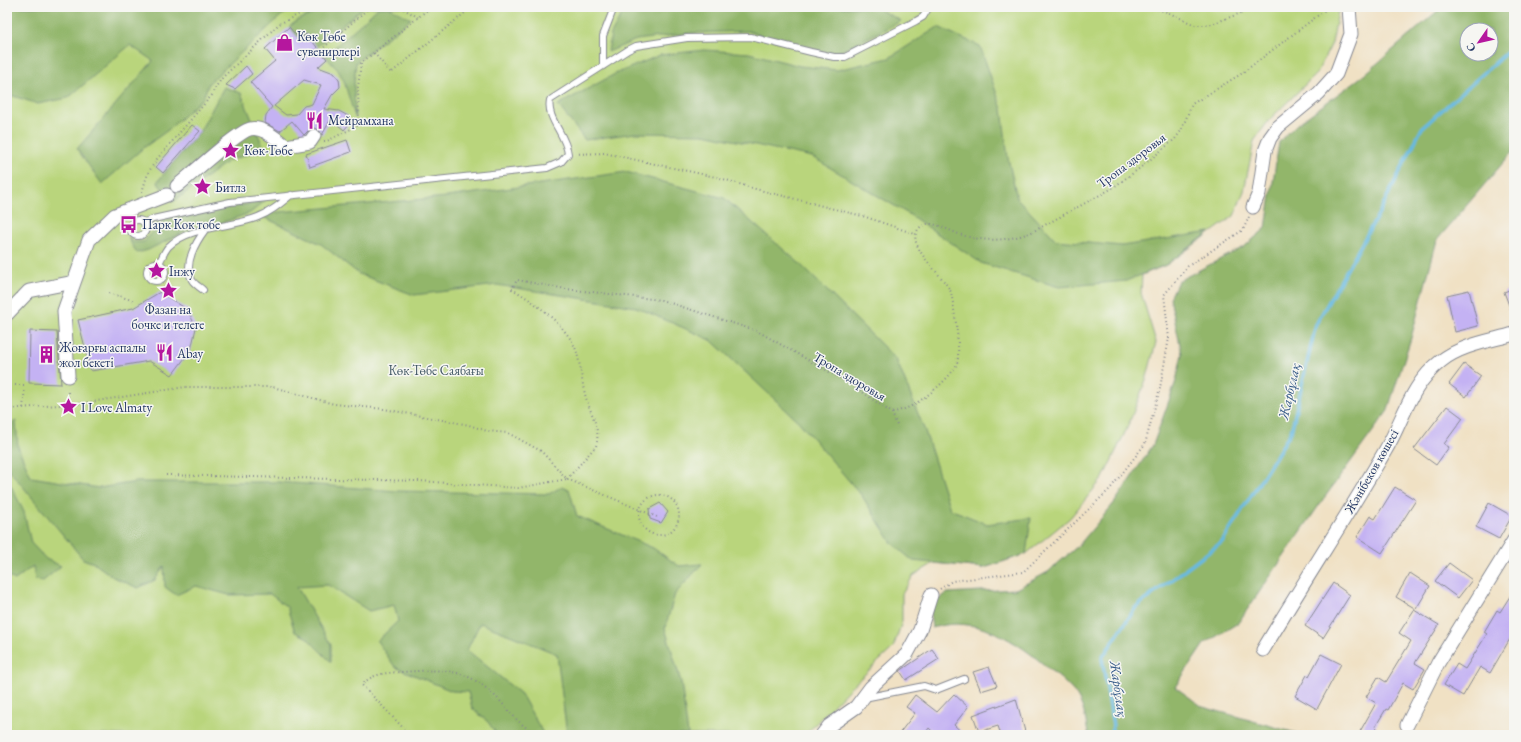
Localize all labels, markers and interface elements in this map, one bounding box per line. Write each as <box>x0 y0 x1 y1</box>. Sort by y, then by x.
north arrow <box>1459 22 1499 62</box>
place label: Көк Төбе сувенирлері <box>297 28 360 60</box>
shop icon: Көк Төбе сувенирлері <box>274 33 294 53</box>
text: С <box>1463 40 1479 55</box>
restaurant icon: Мейрамхана <box>305 110 325 130</box>
place label: Мейрамхана <box>328 112 395 129</box>
street label: Тропа здоровья <box>1094 129 1169 192</box>
place icon: Көк-Төбе <box>221 140 241 160</box>
place label: Көк-Төбе <box>244 142 293 159</box>
place icon: Битлз <box>192 177 212 197</box>
place label: Битлз <box>215 179 246 196</box>
bus stop icon: Парк Кок тобе <box>119 214 139 234</box>
place label: Парк Кок тобе <box>142 216 220 233</box>
place icon: Інжу <box>146 261 166 281</box>
place label: Інжу <box>169 263 195 280</box>
place icon: Фазан на бочке и телеге <box>158 280 178 300</box>
place label: Фазан на бочке и телеге <box>132 301 204 333</box>
place label: Жоғарғы аспалы жол бекеті <box>58 339 146 371</box>
restaurant icon: Abay <box>154 343 174 363</box>
building icon: Жоғарғы аспалы жол бекеті <box>36 344 56 364</box>
place label: Abay <box>176 345 203 362</box>
street label: Тропа здоровья <box>810 348 889 405</box>
water label: Жарбұлақ <box>1274 361 1304 422</box>
park label: Көк-Төбе Саябағы <box>388 362 484 379</box>
place icon: I Love Almaty <box>58 397 78 417</box>
place label: I Love Almaty <box>81 399 152 416</box>
street label: Жәнібеков көшесі <box>1340 426 1402 517</box>
water label: Жарбұлақ <box>1106 659 1132 719</box>

